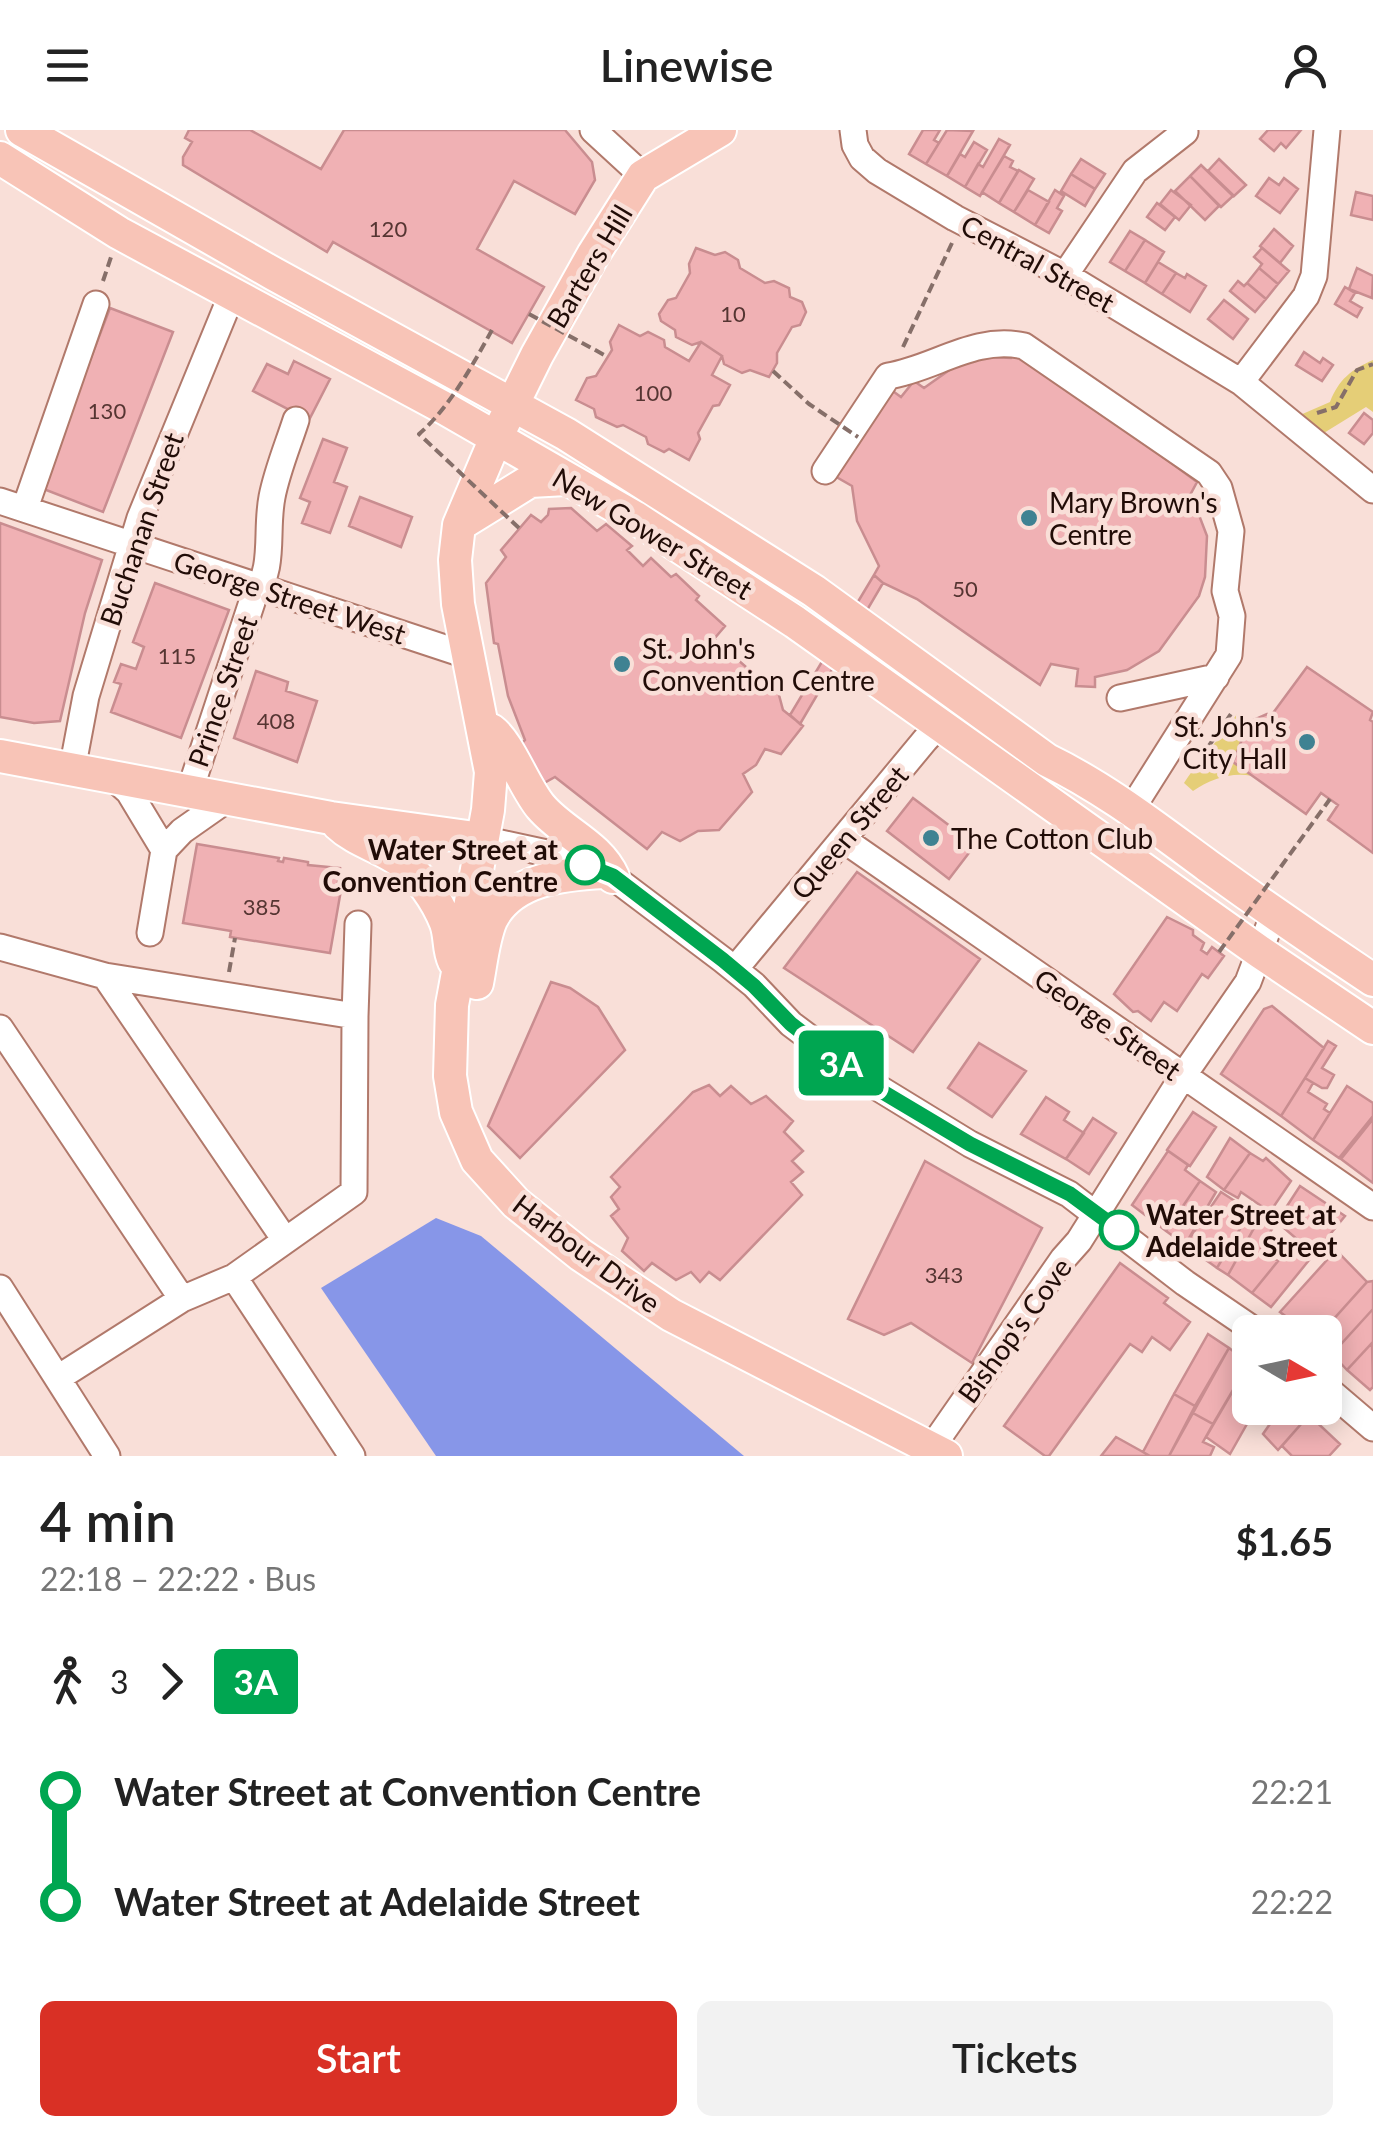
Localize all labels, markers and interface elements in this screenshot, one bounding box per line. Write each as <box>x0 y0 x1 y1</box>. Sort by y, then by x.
icon: menu <box>40 38 95 93</box>
text: Linewise <box>600 38 773 92</box>
icon: person <box>1278 38 1333 93</box>
street label: Barters Hill <box>539 198 639 334</box>
street label: Central Street <box>955 207 1121 319</box>
house number: 120 <box>369 215 407 242</box>
house number: 10 <box>720 300 746 327</box>
house number: 100 <box>634 379 672 406</box>
house number: 130 <box>88 397 126 424</box>
street label: Buchanan Street <box>92 428 190 630</box>
street label: New Gower Street <box>547 460 759 606</box>
place label: Mary Brown's Centre <box>1049 485 1218 551</box>
marker: Mary Brown's Centre <box>1018 507 1040 529</box>
street label: George Street West <box>170 543 410 651</box>
house number: 50 <box>952 575 978 602</box>
street label: Prince Street <box>180 611 264 771</box>
place label: St. John's Convention Centre <box>642 631 875 697</box>
house number: 115 <box>158 642 196 669</box>
marker: St. John's Convention Centre <box>611 653 633 675</box>
house number: 408 <box>257 707 295 734</box>
place label: St. John's City Hall <box>1174 709 1287 775</box>
marker: St. John's City Hall <box>1296 731 1318 753</box>
street label: Queen Street <box>783 758 915 906</box>
place label: The Cotton Club <box>951 821 1153 855</box>
marker: The Cotton Club <box>920 827 942 849</box>
place label: Water Street at Convention Centre <box>322 832 559 898</box>
marker: Water Street at Convention Centre <box>566 846 604 884</box>
house number: 385 <box>243 893 281 920</box>
street label: George Street <box>1028 961 1188 1087</box>
line badge: 3A <box>796 1030 886 1096</box>
text: 3A <box>819 1042 863 1084</box>
street label: Harbour Drive <box>507 1187 667 1319</box>
place label: Water Street at Adelaide Street <box>1145 1197 1338 1263</box>
marker: Water Street at Adelaide Street <box>1100 1211 1138 1249</box>
street label: Bishop's Cove <box>950 1251 1078 1409</box>
house number: 343 <box>925 1261 963 1288</box>
north arrow <box>1232 1315 1342 1425</box>
map controls <box>1232 1315 1342 1425</box>
text: 4 min <box>40 1488 176 1554</box>
text: $1.65 <box>1236 1518 1333 1564</box>
text: 22:18 – 22:22 · Bus <box>40 1559 316 1598</box>
icon: walk <box>40 1654 95 1709</box>
icon: forward <box>144 1654 199 1709</box>
text: 3A <box>234 1660 278 1702</box>
text: 3 <box>110 1662 129 1701</box>
text: Water Street at Convention Centre <box>114 1768 701 1814</box>
text: 22:21 <box>1251 1772 1333 1811</box>
text: Water Street at Adelaide Street <box>114 1878 640 1924</box>
text: 22:22 <box>1251 1882 1333 1921</box>
button: Start <box>40 2001 677 2116</box>
button: Tickets <box>697 2001 1333 2116</box>

